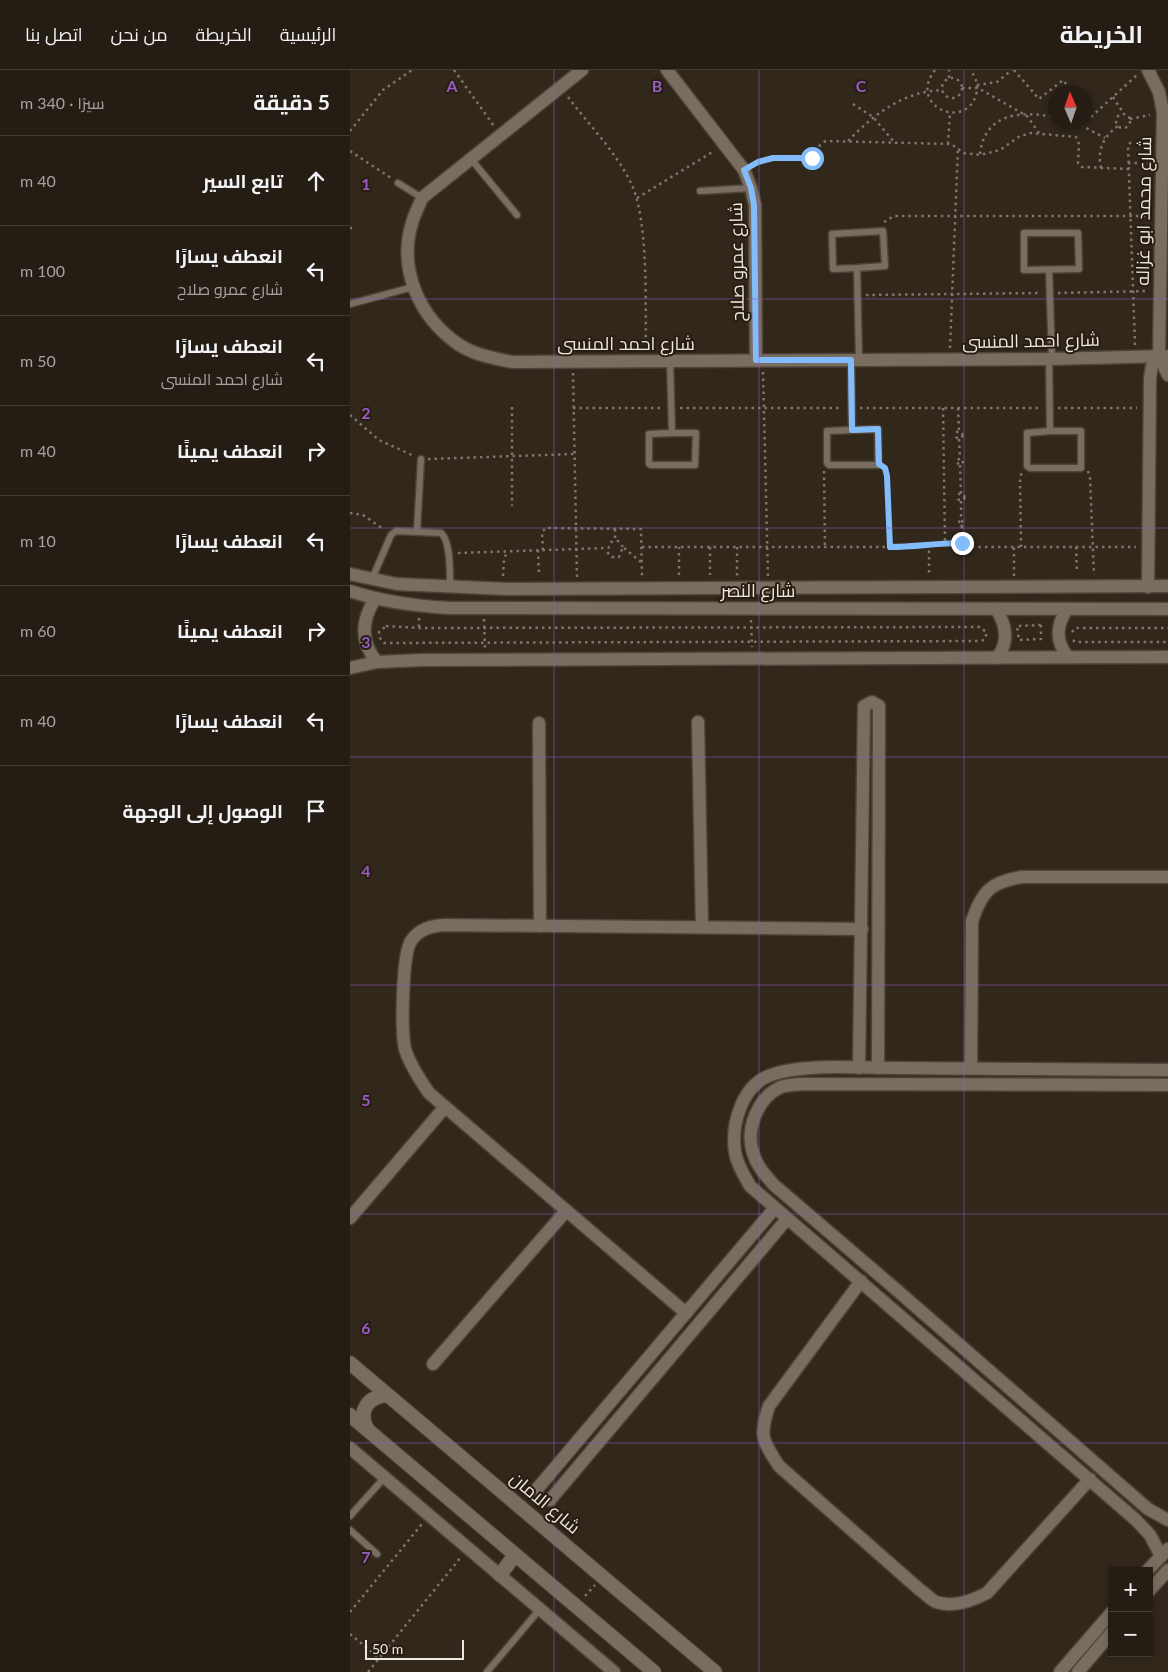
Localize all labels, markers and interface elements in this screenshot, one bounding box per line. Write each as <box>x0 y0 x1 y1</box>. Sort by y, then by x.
text: الخريطة <box>1060 19 1143 48</box>
text: اتصل بنا <box>25 23 83 45</box>
text: من نحن <box>111 23 168 45</box>
text: الخريطة <box>196 23 252 45</box>
text: الرئيسية <box>280 23 336 45</box>
text: A <box>445 76 458 95</box>
text: B <box>652 76 662 95</box>
text: C <box>856 76 867 95</box>
north arrow <box>1048 85 1093 130</box>
text: 5 دقيقة <box>253 89 330 114</box>
text: سيرًا · 340 m <box>20 93 105 112</box>
street label: شارع محمد ابو غزاله <box>1131 136 1157 286</box>
route start <box>801 147 824 170</box>
icon: ahead <box>302 167 330 195</box>
text: تابع السير <box>203 169 283 192</box>
text: 40 m <box>20 171 56 190</box>
text: 1 <box>361 174 371 193</box>
street label: شارع عمرو صلاح <box>724 202 750 322</box>
text: انعطف يسارًا <box>175 244 283 267</box>
icon: left <box>302 257 330 285</box>
text: 100 m <box>20 261 65 280</box>
text: شارع عمرو صلاح <box>177 279 283 298</box>
street label: شارع احمد المنسى <box>962 328 1100 354</box>
street label: شارع احمد المنسى <box>557 332 695 356</box>
text: انعطف يسارًا <box>175 334 283 357</box>
icon: left <box>302 347 330 375</box>
text: 50 m <box>20 351 56 370</box>
text: شارع احمد المنسى <box>161 369 283 388</box>
text: 2 <box>361 403 371 422</box>
icon: right <box>302 437 330 465</box>
text: انعطف يمينًا <box>177 439 283 462</box>
text: 40 m <box>20 441 56 460</box>
icon: left <box>302 527 330 555</box>
text: انعطف يسارًا <box>175 529 283 552</box>
text: 10 m <box>20 531 56 550</box>
route end <box>951 532 974 555</box>
street label: شارع النصر <box>720 579 795 603</box>
icon: right <box>302 617 330 645</box>
text: انعطف يمينًا <box>177 619 283 642</box>
text: 60 m <box>20 621 56 640</box>
text: 3 <box>361 632 371 651</box>
icon: left <box>302 707 330 735</box>
text: انعطف يسارًا <box>175 709 283 732</box>
text: 40 m <box>20 711 56 730</box>
icon: arrive <box>302 797 330 825</box>
text: الوصول إلى الوجهة <box>122 799 283 822</box>
text: 4 <box>361 861 371 880</box>
text: 5 <box>361 1090 371 1109</box>
text: 6 <box>361 1318 371 1337</box>
street label: شارع الامان <box>505 1467 585 1539</box>
text: 7 <box>361 1547 371 1566</box>
map controls <box>1108 1567 1153 1657</box>
button: + <box>1108 1567 1153 1612</box>
button: − <box>1108 1612 1153 1657</box>
scale bar <box>365 1637 464 1660</box>
text: 50 m <box>372 1640 403 1657</box>

